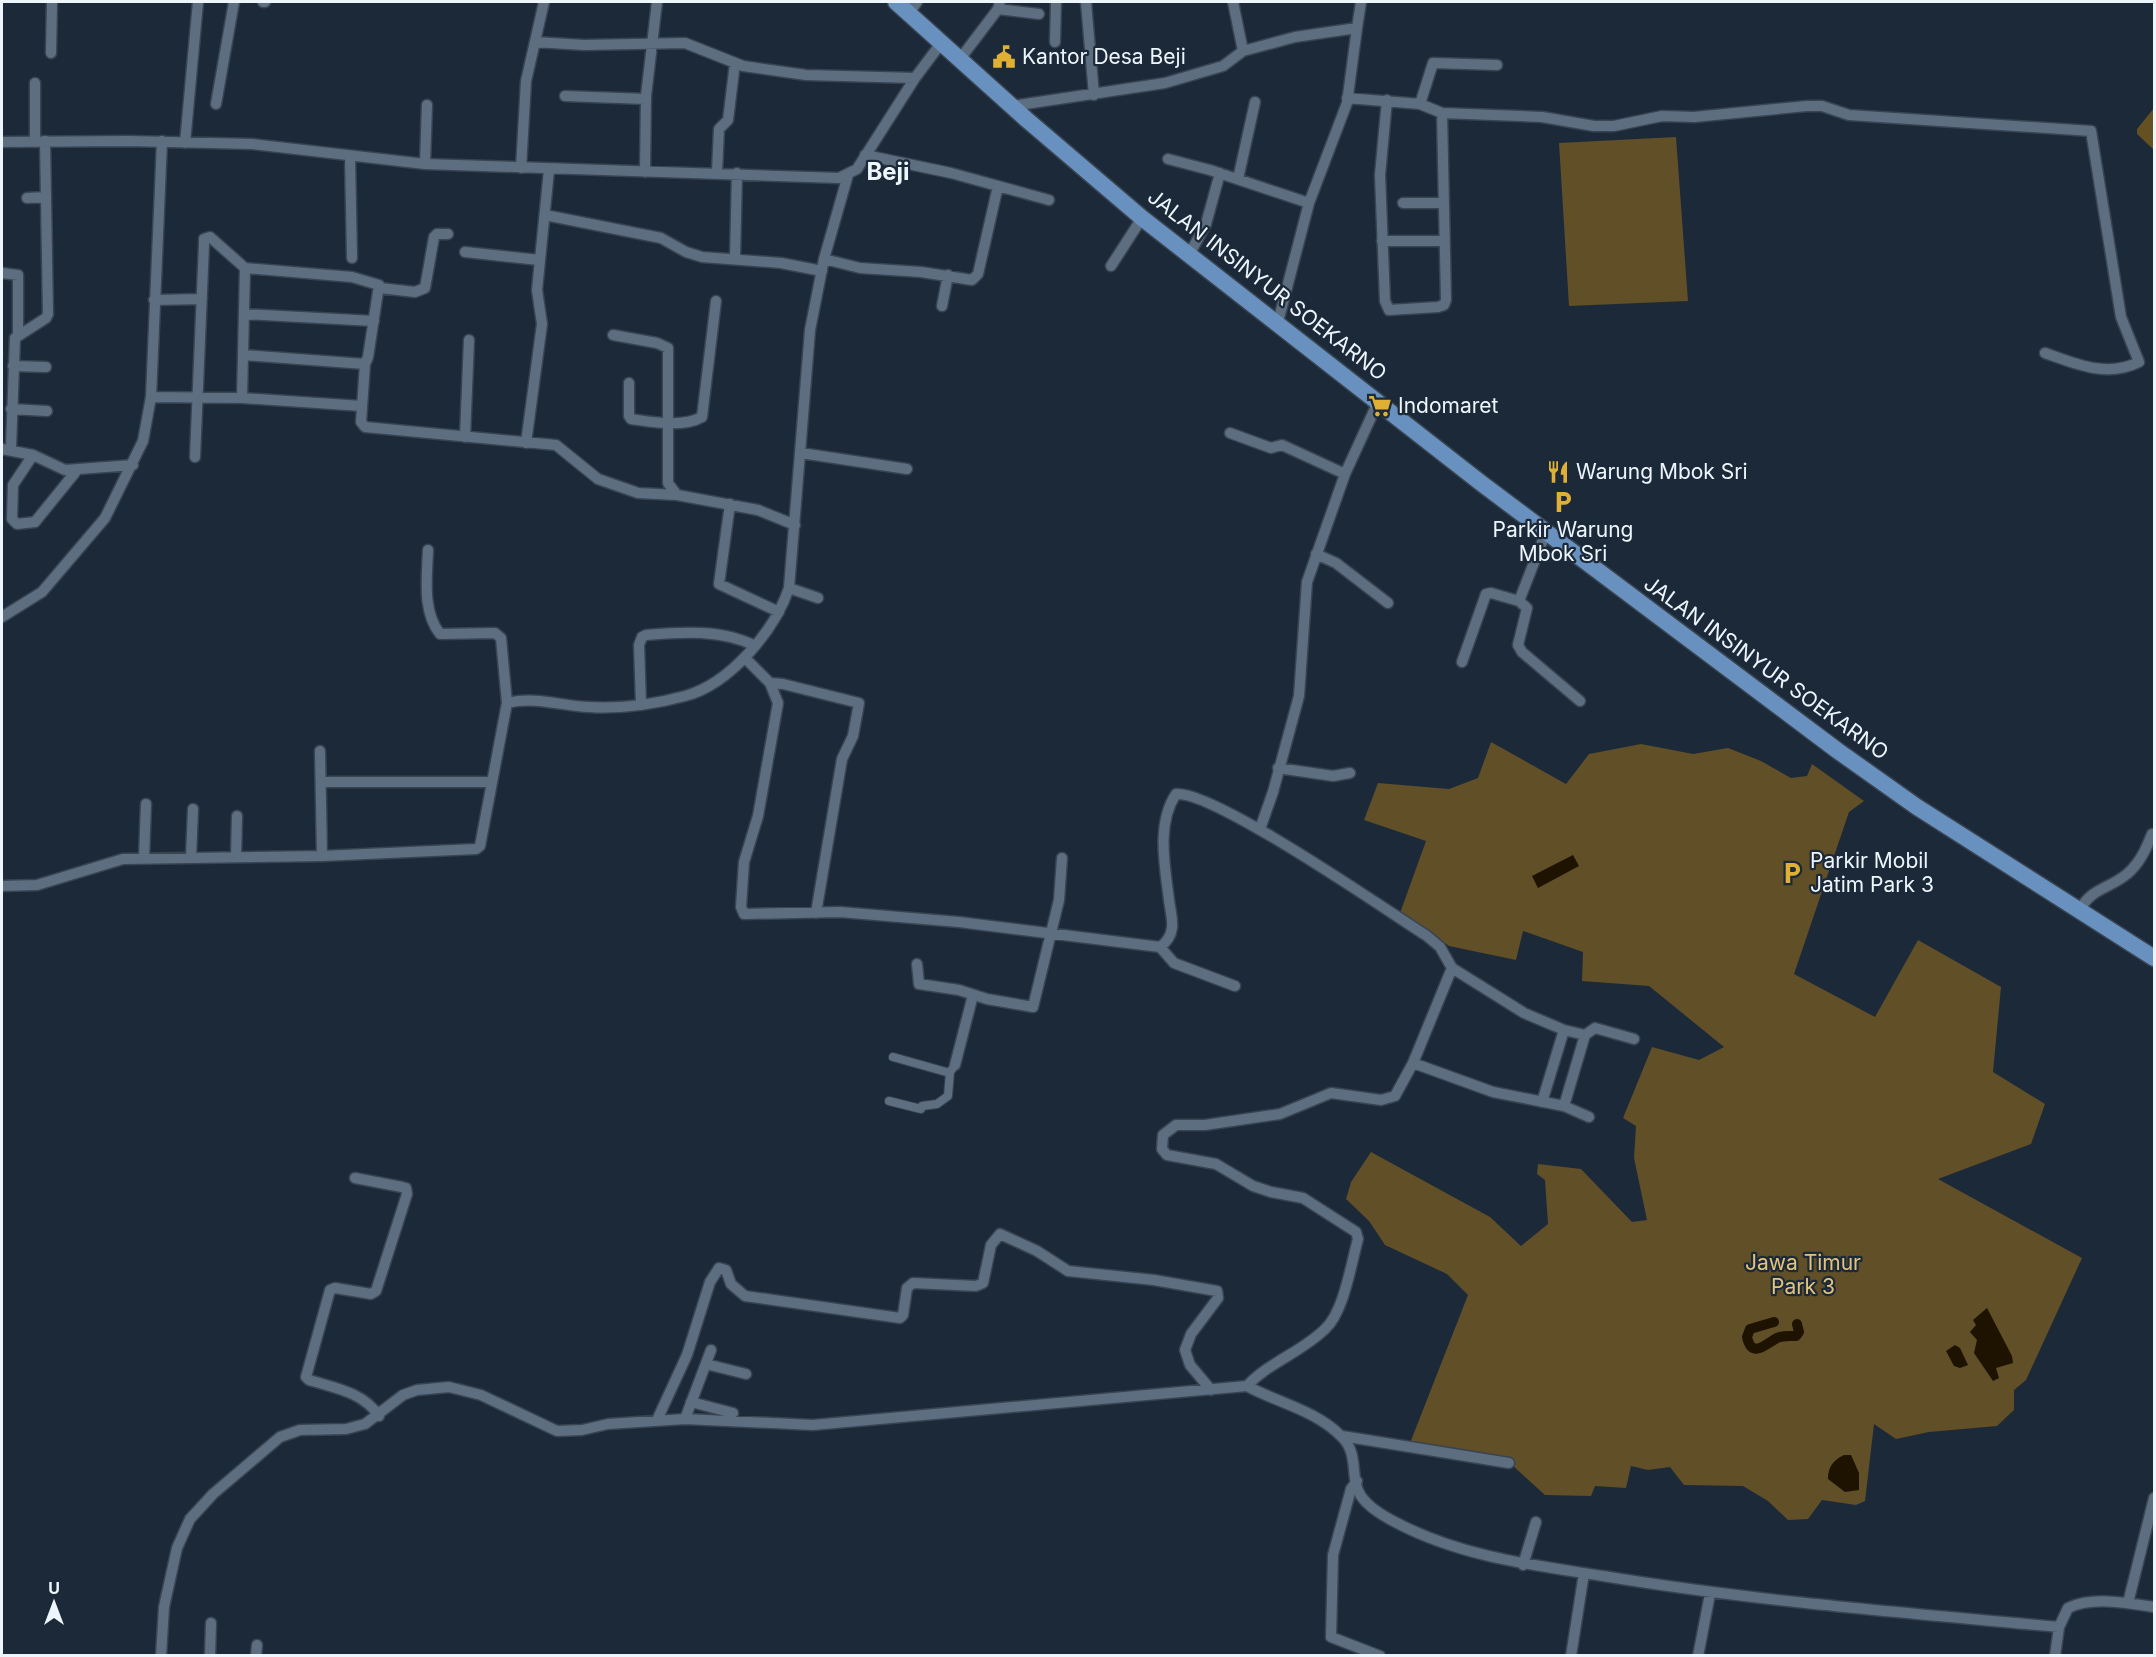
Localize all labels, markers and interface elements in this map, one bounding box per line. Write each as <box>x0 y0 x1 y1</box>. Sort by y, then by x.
public building icon: Kantor Desa Beji <box>991 44 1017 70</box>
place label: Kantor Desa Beji <box>1022 44 1186 69</box>
district label: Beji <box>866 157 910 186</box>
street label: JALAN INSINYUR SOEKARNO <box>1143 184 1392 386</box>
supermarket icon: Indomaret <box>1367 393 1393 419</box>
place label: Indomaret <box>1398 393 1498 418</box>
restaurant icon: Warung Mbok Sri <box>1545 459 1571 485</box>
place label: Warung Mbok Sri <box>1576 459 1748 484</box>
parking icon: Parkir Warung Mbok Sri <box>1550 489 1576 515</box>
place label: Parkir Warung Mbok Sri <box>1493 517 1633 566</box>
street label: JALAN INSINYUR SOEKARNO <box>1639 570 1893 765</box>
place label: Parkir Mobil Jatim Park 3 <box>1810 848 1934 897</box>
parking icon: Parkir Mobil Jatim Park 3 <box>1779 860 1805 886</box>
park label: Jawa Timur Park 3 <box>1745 1250 1861 1299</box>
north arrow <box>24 1573 84 1633</box>
text: U <box>48 1578 60 1598</box>

